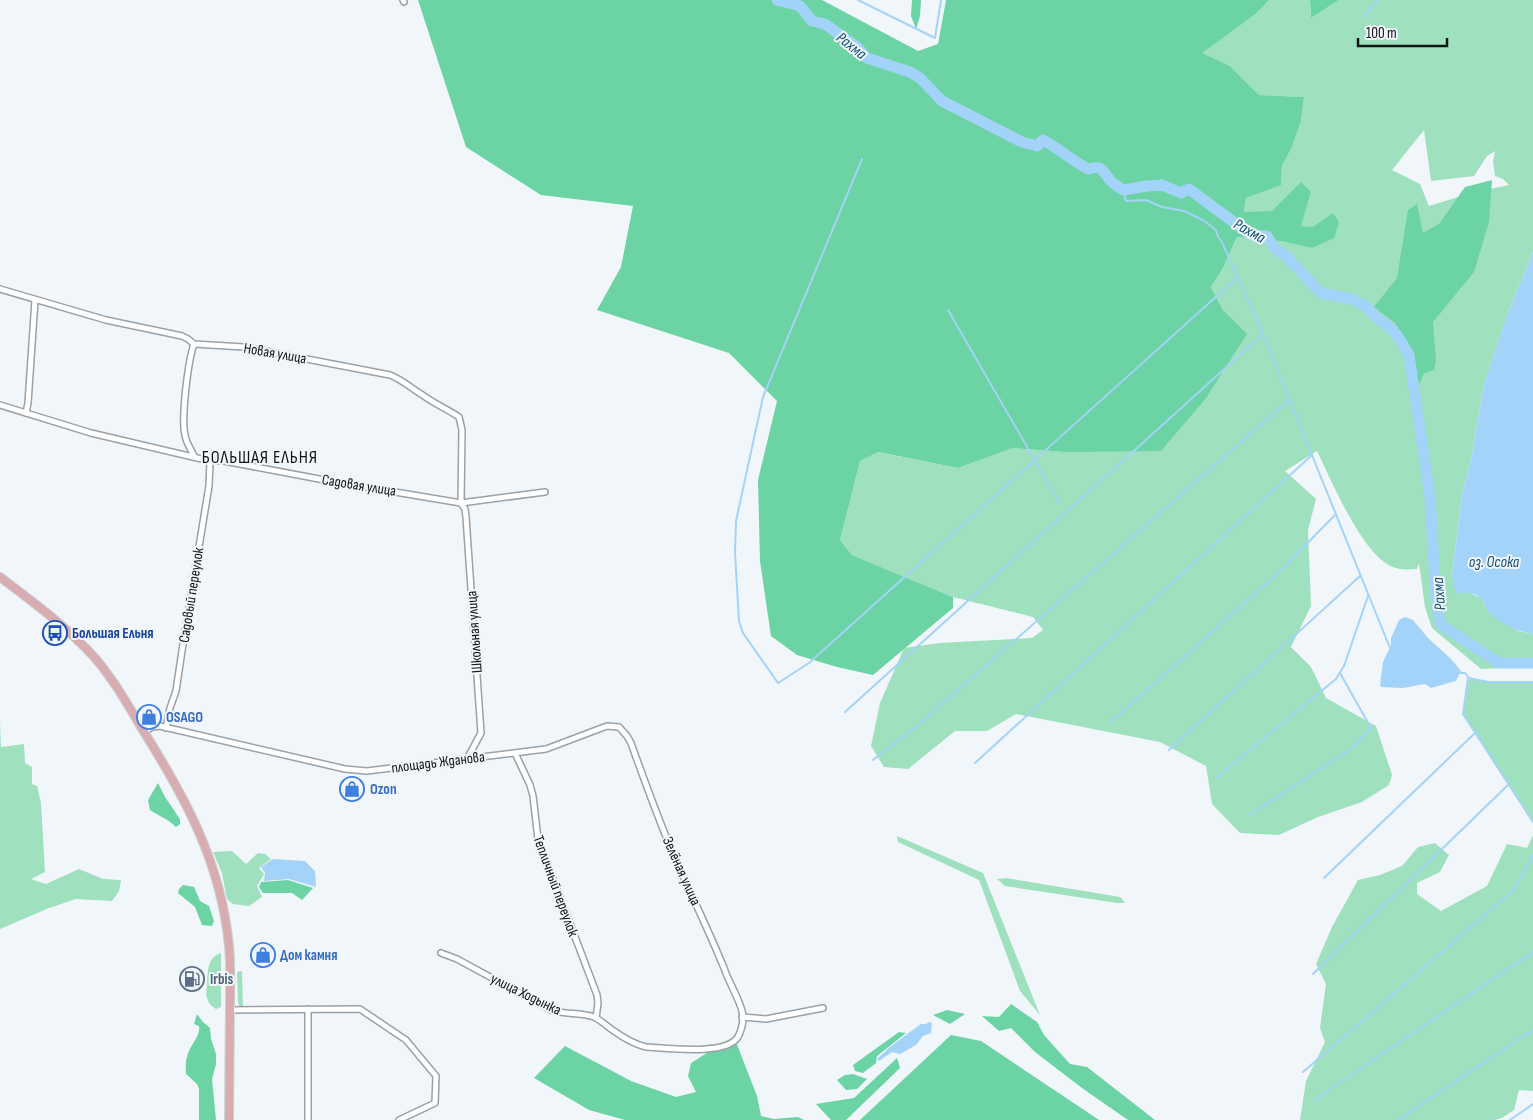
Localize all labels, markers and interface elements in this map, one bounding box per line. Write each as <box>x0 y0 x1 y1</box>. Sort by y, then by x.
scale bar <box>1358 15 1447 47</box>
text: 100 m <box>1366 24 1397 43</box>
water label: Рахма <box>832 28 870 64</box>
water label: Рахма <box>1230 215 1269 248</box>
street label: Новая улица <box>242 339 308 368</box>
district label: БОЛЬШАЯ ЕЛЬНЯ <box>202 447 318 468</box>
street label: Садовая улица <box>321 470 398 501</box>
street label: Садовый переулок <box>175 546 208 644</box>
water label: оз. Осока <box>1469 553 1520 572</box>
water label: Рахма <box>1429 576 1450 611</box>
street label: Школьная улица <box>462 590 487 674</box>
bus stop icon: Большая Ельня <box>42 620 68 646</box>
place label: Большая Ельня <box>72 624 154 643</box>
shop icon: OSAGO <box>136 704 162 730</box>
place label: OSAGO <box>166 708 203 727</box>
street label: площадь Жданова <box>390 747 486 778</box>
shop icon: Ozon <box>339 776 365 802</box>
place label: Ozon <box>370 780 397 799</box>
street label: Тепличный переулок <box>528 833 583 940</box>
street label: Зелёная улица <box>658 834 705 909</box>
shop icon: Дом камня <box>250 942 276 968</box>
place label: Дом камня <box>280 946 337 965</box>
fuel station icon: Irbis <box>179 966 205 992</box>
street label: улица Ходынка <box>487 969 564 1020</box>
place label: Irbis <box>210 970 234 989</box>

